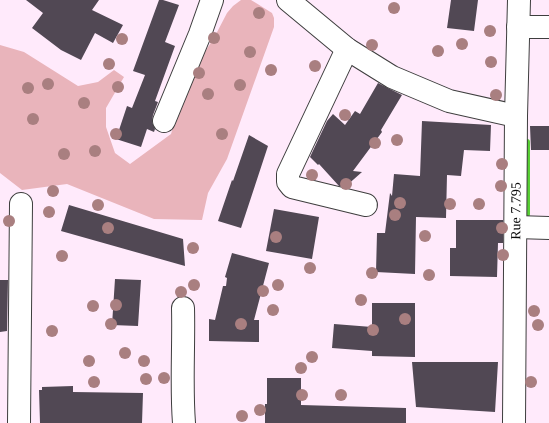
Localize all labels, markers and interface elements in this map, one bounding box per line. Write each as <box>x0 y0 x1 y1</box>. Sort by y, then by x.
street label: Rue 7.795 <box>508 182 524 240</box>

